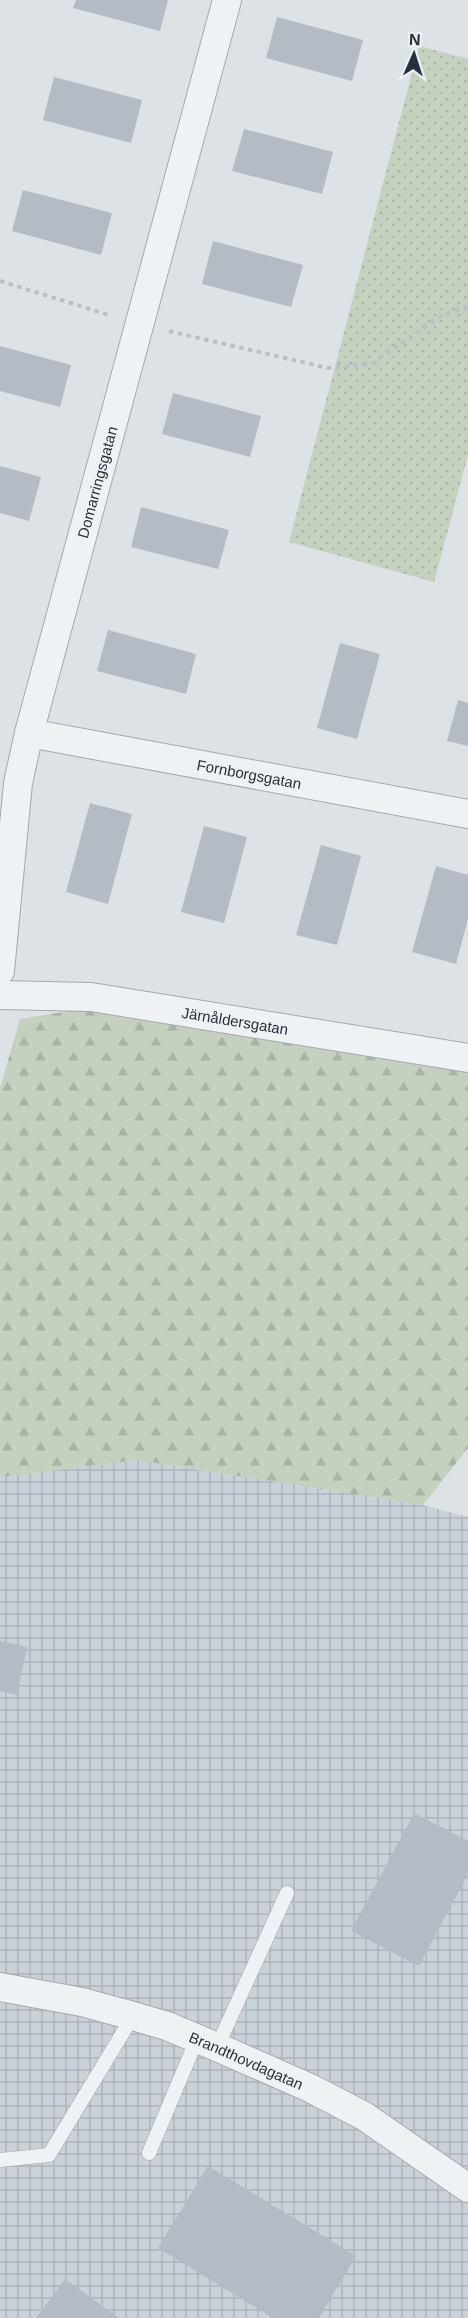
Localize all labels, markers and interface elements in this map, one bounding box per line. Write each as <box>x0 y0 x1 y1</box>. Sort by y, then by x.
north arrow <box>384 24 444 84</box>
text: N <box>409 31 421 48</box>
street label: Domarringsgatan <box>74 424 120 540</box>
street label: Fornborgsgatan <box>196 756 303 792</box>
street label: Järnåldersgatan <box>181 1003 290 1037</box>
street label: Brandthovdagatan <box>187 2028 306 2092</box>

